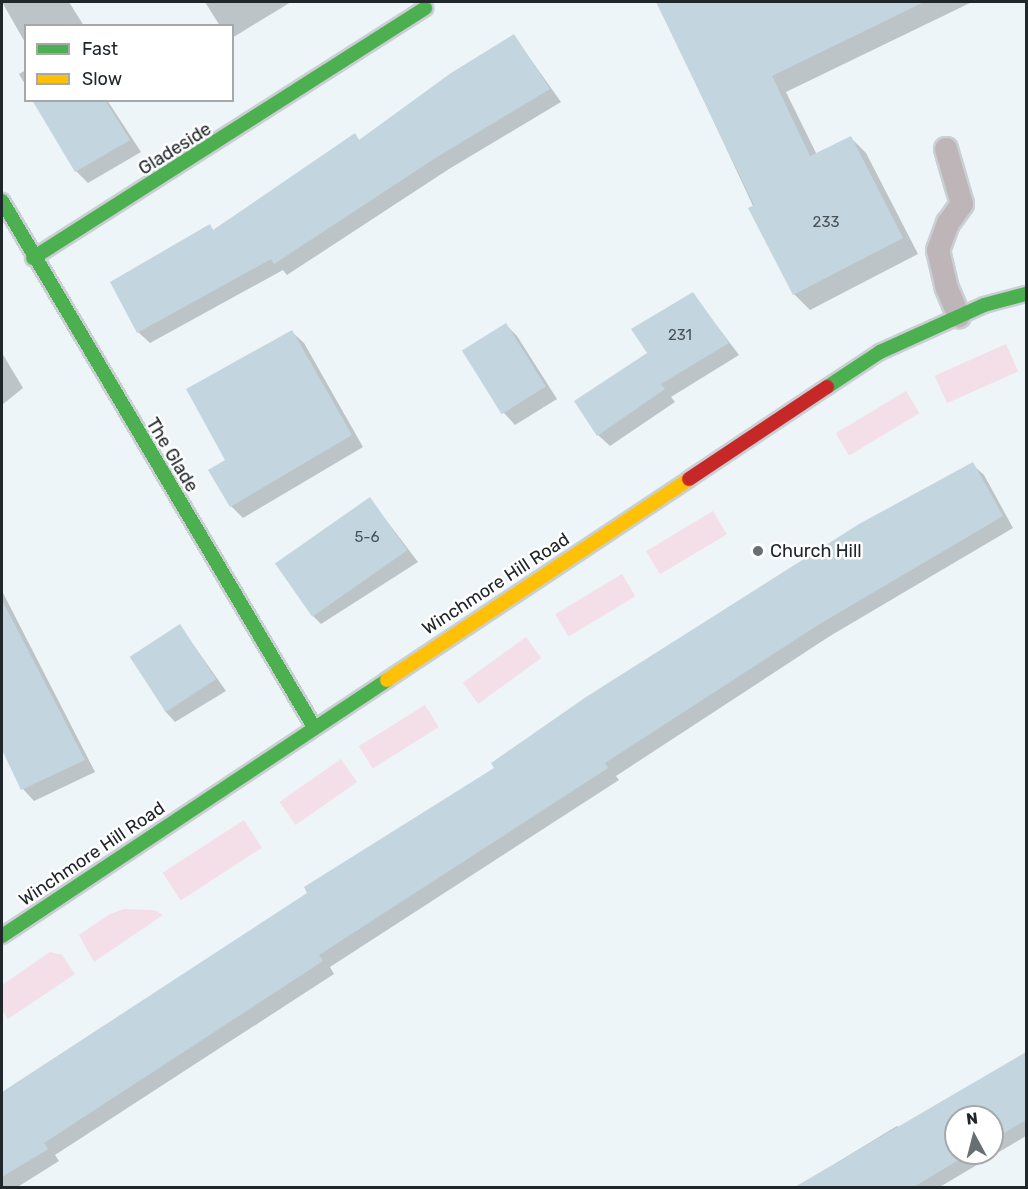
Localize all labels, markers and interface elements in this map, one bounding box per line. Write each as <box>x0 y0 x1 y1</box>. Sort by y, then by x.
legend <box>24 24 234 102</box>
text: Fast <box>82 38 118 60</box>
text: Slow <box>82 68 122 90</box>
street label: Gladeside <box>135 118 215 180</box>
house number: 233 <box>813 214 839 232</box>
house number: 231 <box>668 327 692 345</box>
street label: The Glade <box>141 414 203 496</box>
street label: Winchmore Hill Road <box>418 528 574 640</box>
house number: 5-6 <box>354 529 380 547</box>
place label: Church Hill <box>770 540 862 562</box>
marker: Church Hill <box>751 544 765 558</box>
street label: Winchmore Hill Road <box>15 797 169 911</box>
north arrow <box>944 1105 1004 1165</box>
text: N <box>965 1108 979 1129</box>

